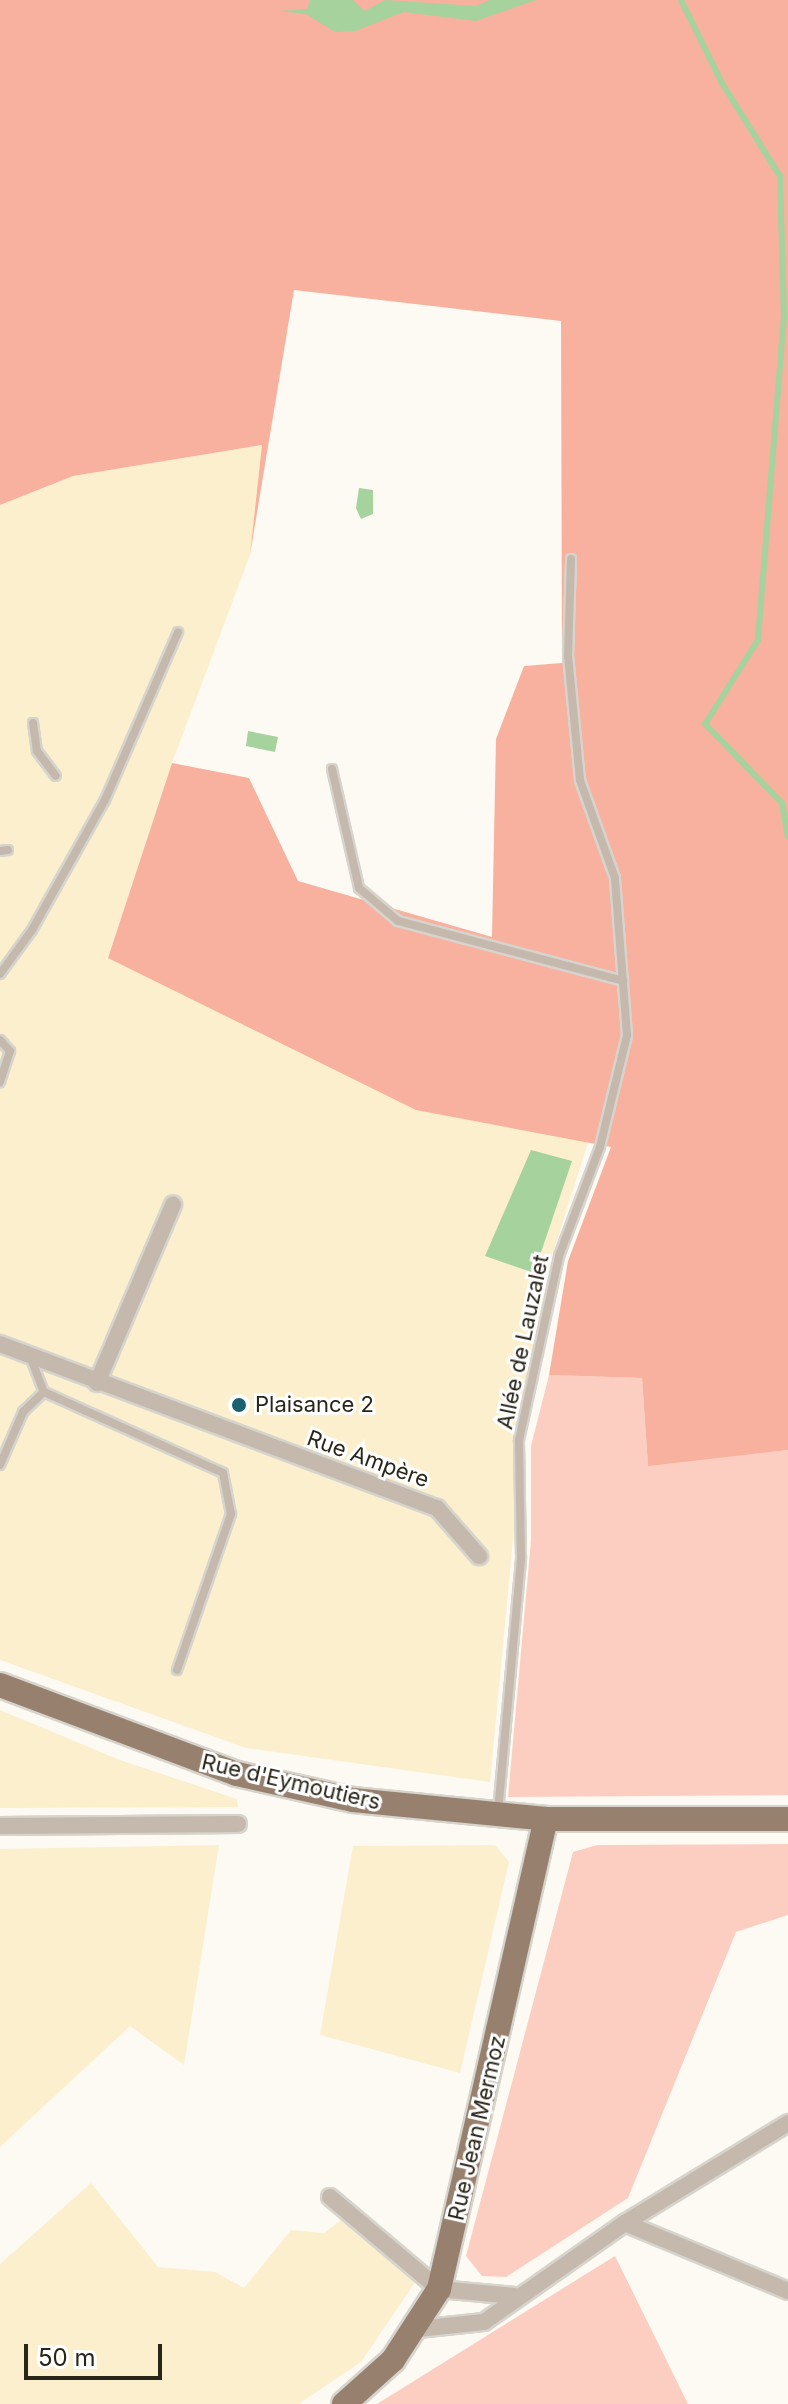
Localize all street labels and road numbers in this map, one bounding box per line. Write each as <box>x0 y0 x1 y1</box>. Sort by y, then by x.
street label: Allée de Lauzalet <box>492 1252 554 1432</box>
street label: Rue Ampère <box>303 1425 433 1493</box>
street label: Rue d'Eymoutiers <box>199 1749 383 1815</box>
street label: Rue Jean Mermoz <box>443 2033 511 2223</box>

